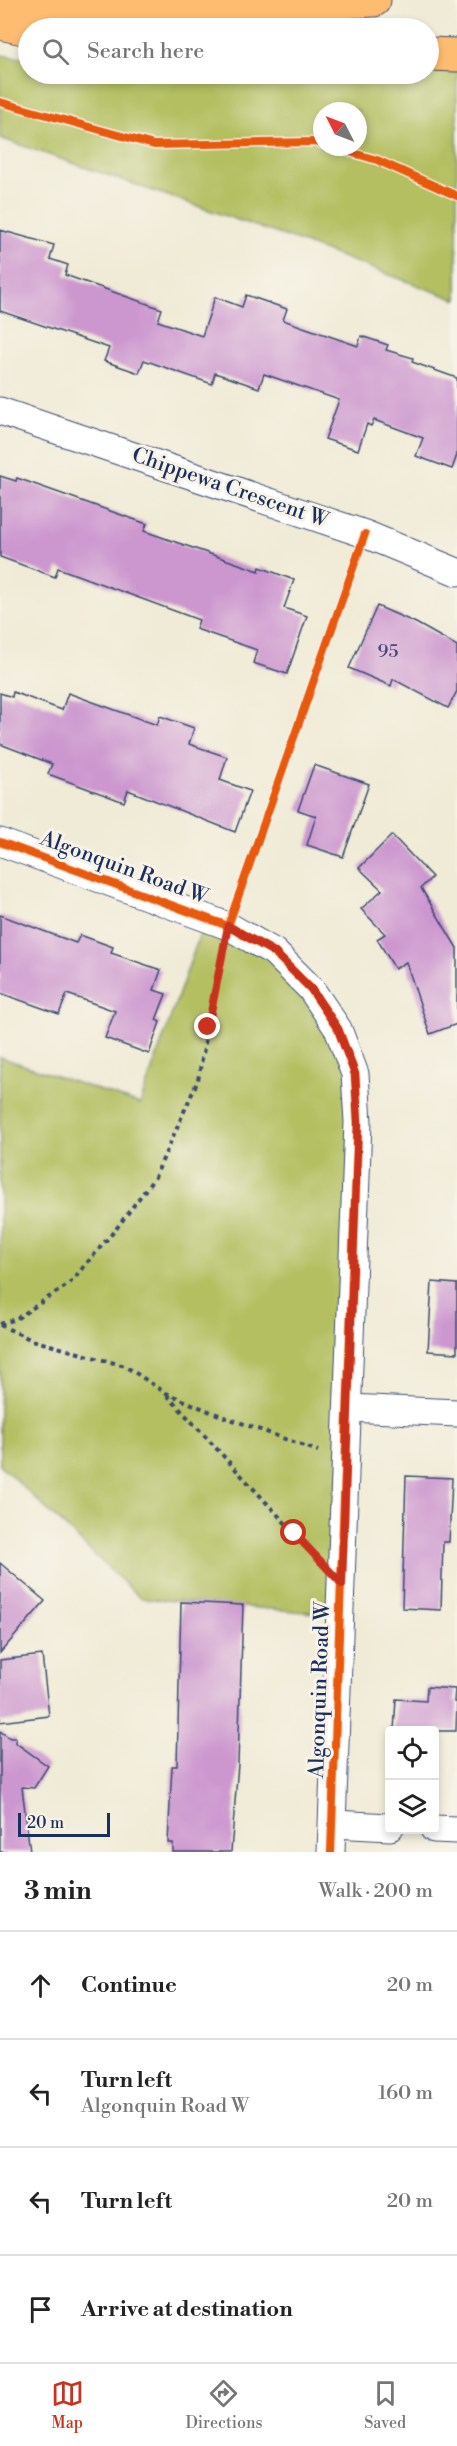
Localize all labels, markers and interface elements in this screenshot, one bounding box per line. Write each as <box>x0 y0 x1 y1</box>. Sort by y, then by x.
search box <box>18 18 439 84</box>
icon: search <box>39 35 72 68</box>
text: Search here <box>87 38 204 65</box>
north arrow <box>313 102 367 156</box>
street label: Chippewa Crescent W <box>128 442 332 534</box>
house number: 95 <box>378 640 398 663</box>
street label: Algonquin Road W <box>36 825 212 911</box>
route end <box>194 1013 220 1039</box>
route start <box>280 1519 306 1545</box>
street label: Algonquin Road W <box>304 1600 336 1780</box>
map controls <box>385 1726 439 1834</box>
button: locate <box>385 1726 439 1780</box>
button: layers <box>385 1780 439 1834</box>
scale bar <box>18 1810 110 1838</box>
text: 20 m <box>27 1813 64 1833</box>
text: 3 min <box>24 1875 92 1907</box>
text: Walk · 200 m <box>319 1879 433 1904</box>
icon: ahead <box>24 1969 57 2002</box>
text: Continue <box>81 1972 177 1999</box>
text: 20 m <box>387 1973 433 1998</box>
text: Turn left <box>81 2067 172 2094</box>
icon: left <box>24 2077 57 2110</box>
text: 160 m <box>378 2081 433 2106</box>
text: Algonquin Road W <box>81 2094 249 2119</box>
icon: left <box>24 2185 57 2218</box>
text: Turn left <box>81 2188 172 2215</box>
text: 20 m <box>387 2189 433 2214</box>
icon: arrive <box>24 2293 57 2326</box>
text: Arrive at destination <box>81 2296 293 2323</box>
tab: Map <box>51 2377 84 2433</box>
tab: Directions <box>185 2377 263 2433</box>
tab: Saved <box>364 2377 406 2433</box>

